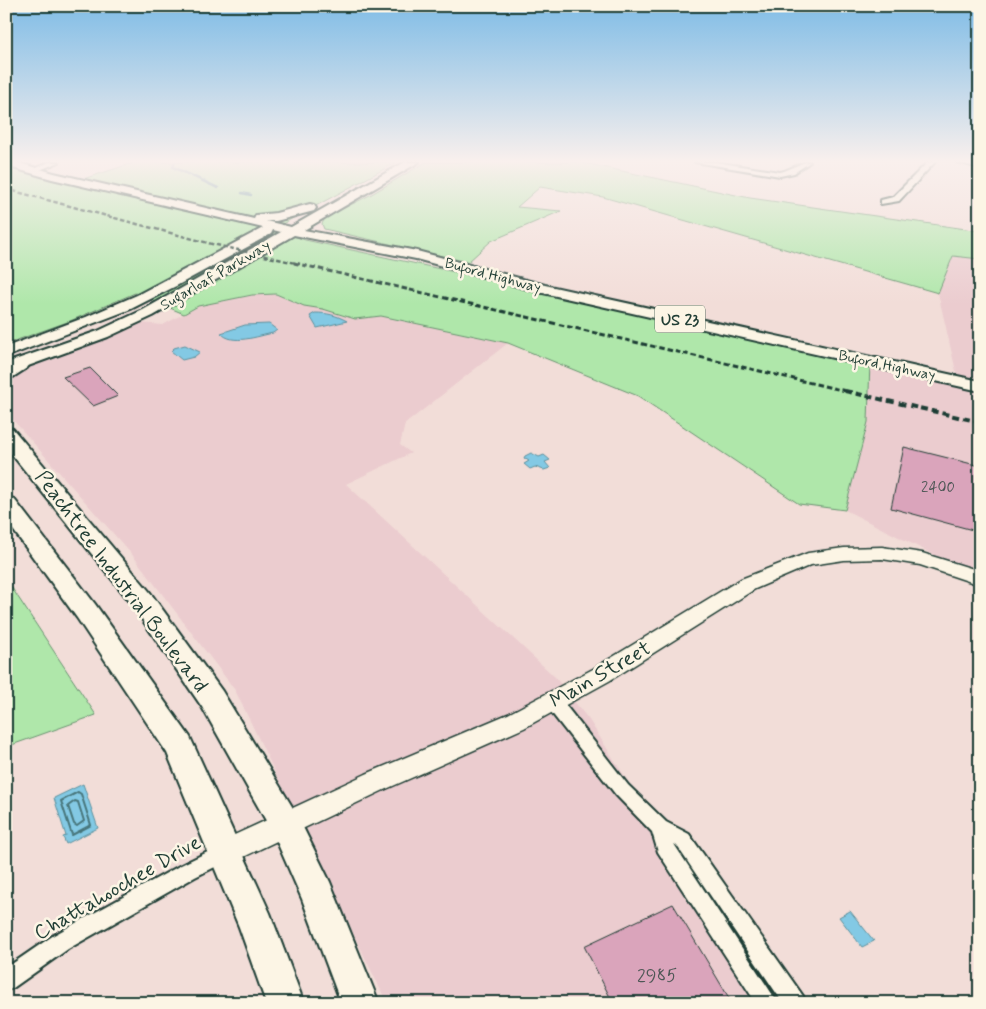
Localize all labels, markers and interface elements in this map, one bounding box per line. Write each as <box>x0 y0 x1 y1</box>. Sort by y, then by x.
street label: Sugarloaf Parkway <box>157 236 275 316</box>
street label: Buford Highway <box>442 254 543 300</box>
road number: US 23 <box>655 306 705 332</box>
street label: Buford Highway <box>836 346 937 388</box>
street label: Peachtree Industrial Boulevard <box>28 465 214 698</box>
house number: 2400 <box>921 478 955 498</box>
street label: Main Street <box>545 635 656 715</box>
street label: Chattahoochee Drive <box>29 829 206 947</box>
house number: 2985 <box>637 964 677 988</box>

